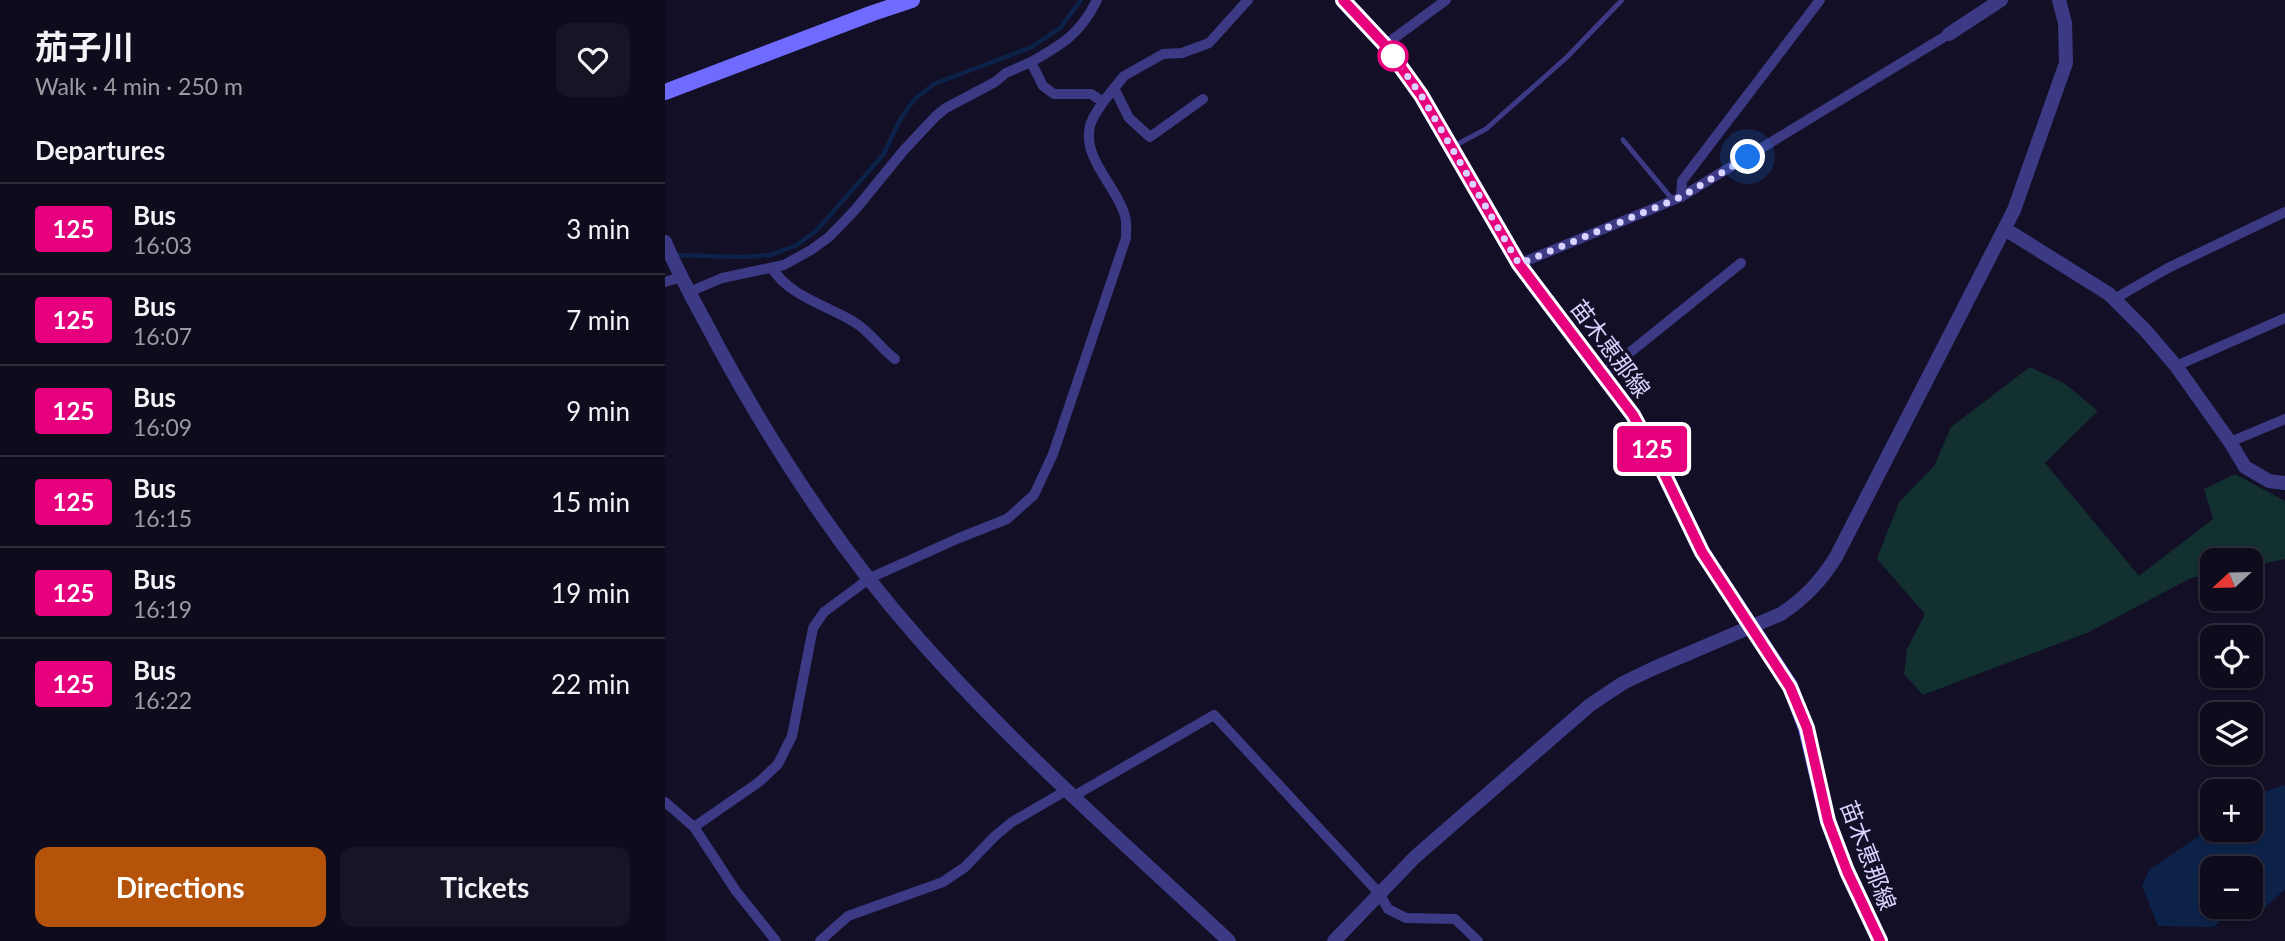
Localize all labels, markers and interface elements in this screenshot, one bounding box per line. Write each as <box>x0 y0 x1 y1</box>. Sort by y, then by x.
button: heart <box>556 23 630 97</box>
text: 茄子川 <box>35 26 134 66</box>
unlabelled marker <box>1378 41 1408 71</box>
text: Walk · 4 min · 250 m <box>35 72 243 100</box>
text: Departures <box>35 134 165 166</box>
your location <box>1730 139 1765 174</box>
text: Bus <box>133 199 176 231</box>
text: 3 min <box>566 213 630 245</box>
text: 125 <box>53 214 94 243</box>
text: 16:03 <box>133 231 192 259</box>
text: Bus <box>133 290 176 322</box>
street label: 苗木恵那線 <box>1565 294 1657 402</box>
text: 7 min <box>566 304 630 336</box>
text: 125 <box>53 305 94 334</box>
text: 16:07 <box>133 322 192 350</box>
text: Bus <box>133 381 176 413</box>
text: 9 min <box>566 395 630 427</box>
text: 125 <box>53 396 94 425</box>
text: 16:09 <box>133 413 192 441</box>
line badge: 125 <box>1612 426 1692 472</box>
text: 125 <box>1631 434 1673 463</box>
text: Bus <box>133 472 176 504</box>
text: 15 min <box>551 486 630 518</box>
text: 125 <box>53 487 94 516</box>
text: 16:15 <box>133 504 192 532</box>
north arrow <box>2200 548 2263 611</box>
map controls <box>2200 548 2263 919</box>
text: Bus <box>133 563 176 595</box>
text: 19 min <box>551 577 630 609</box>
text: 125 <box>53 578 94 607</box>
text: 16:19 <box>133 595 192 623</box>
button: locate <box>2200 625 2263 688</box>
text: Bus <box>133 654 176 686</box>
text: 22 min <box>551 668 630 700</box>
text: 125 <box>53 669 94 698</box>
text: 16:22 <box>133 686 192 714</box>
button: layers <box>2200 702 2263 765</box>
button: + <box>2200 779 2263 842</box>
street label: 苗木恵那線 <box>1835 796 1903 914</box>
button: Directions <box>35 847 326 927</box>
button: Tickets <box>340 847 630 927</box>
button: − <box>2200 856 2263 919</box>

